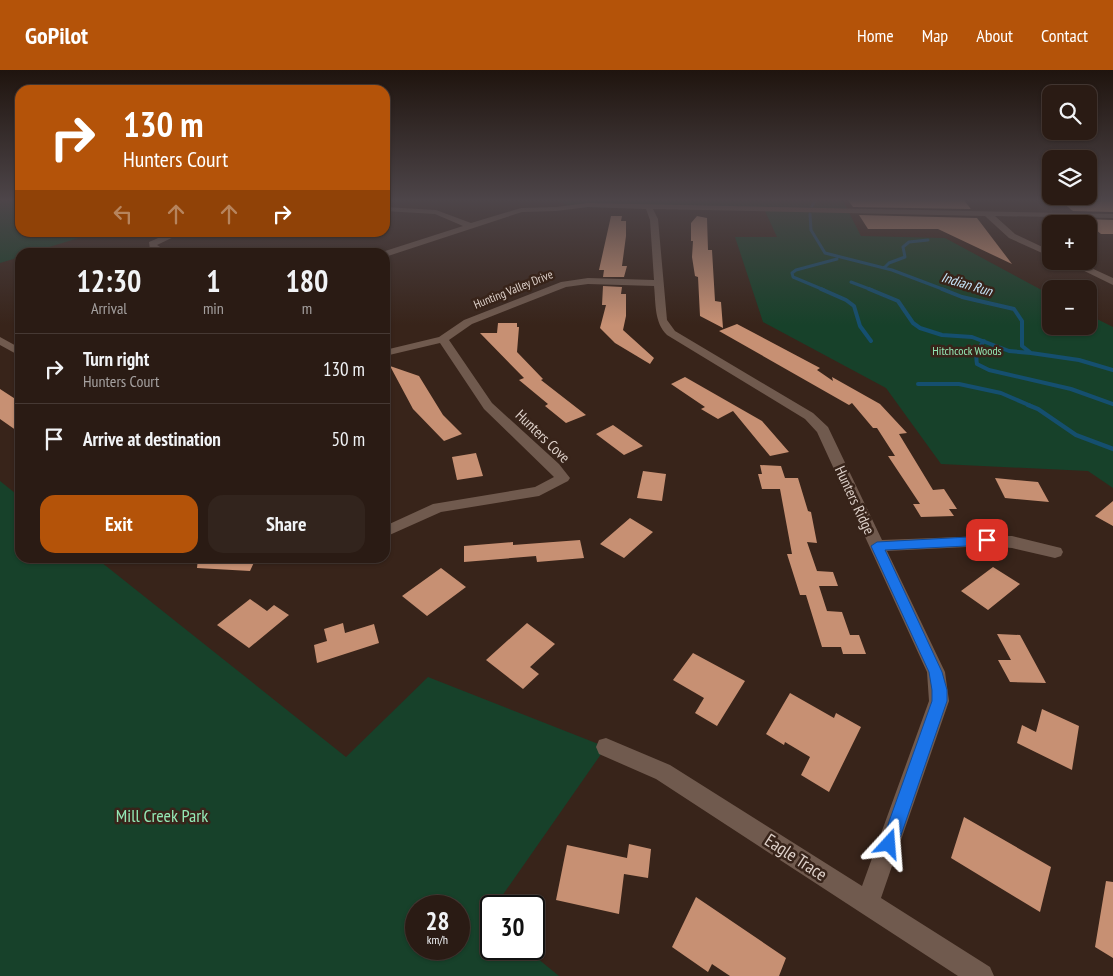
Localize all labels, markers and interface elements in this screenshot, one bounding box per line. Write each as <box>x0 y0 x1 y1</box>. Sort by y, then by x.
text: GoPilot <box>25 20 88 51</box>
text: Home <box>857 24 894 47</box>
text: Map <box>922 24 948 47</box>
text: About <box>976 24 1013 47</box>
text: Contact <box>1041 24 1088 47</box>
map controls <box>1042 85 1097 335</box>
button: search <box>1042 85 1097 140</box>
text: 130 m <box>123 101 204 147</box>
icon: right <box>40 105 105 170</box>
text: Hunters Court <box>123 145 228 173</box>
button: layers <box>1042 150 1097 205</box>
icon: left <box>109 200 137 228</box>
icon: ahead <box>162 200 190 228</box>
icon: ahead <box>215 200 243 228</box>
icon: right <box>268 200 296 228</box>
button: + <box>1042 215 1097 270</box>
text: 12:30 <box>77 261 141 300</box>
text: 1 <box>206 261 221 300</box>
text: 180 <box>285 261 328 300</box>
street label: Hunting Valley Drive <box>471 266 555 312</box>
water label: Indian Run <box>939 268 995 300</box>
button: − <box>1042 280 1097 335</box>
text: Arrival <box>91 298 127 318</box>
text: min <box>203 298 224 318</box>
text: m <box>302 298 312 318</box>
park label: Hitchcock Woods <box>932 343 1002 358</box>
text: Turn right <box>83 347 149 371</box>
icon: right <box>40 355 68 383</box>
text: 130 m <box>323 357 365 381</box>
text: Hunters Court <box>83 371 160 391</box>
street label: Hunters Cove <box>512 405 574 467</box>
icon: arrive <box>40 425 68 453</box>
text: Arrive at destination <box>83 427 221 451</box>
text: 50 m <box>332 427 365 451</box>
street label: Hunters Ridge <box>831 463 879 537</box>
button: Exit <box>40 495 198 553</box>
button: Share <box>208 495 365 553</box>
pin <box>966 519 1008 561</box>
icon: arrive <box>973 526 1001 554</box>
park label: Mill Creek Park <box>116 804 208 827</box>
position arrow <box>862 817 914 869</box>
street label: Eagle Trace <box>760 828 832 886</box>
speed limit sign: 30 <box>480 895 545 960</box>
text: 28 <box>426 905 449 937</box>
text: km/h <box>427 932 448 947</box>

